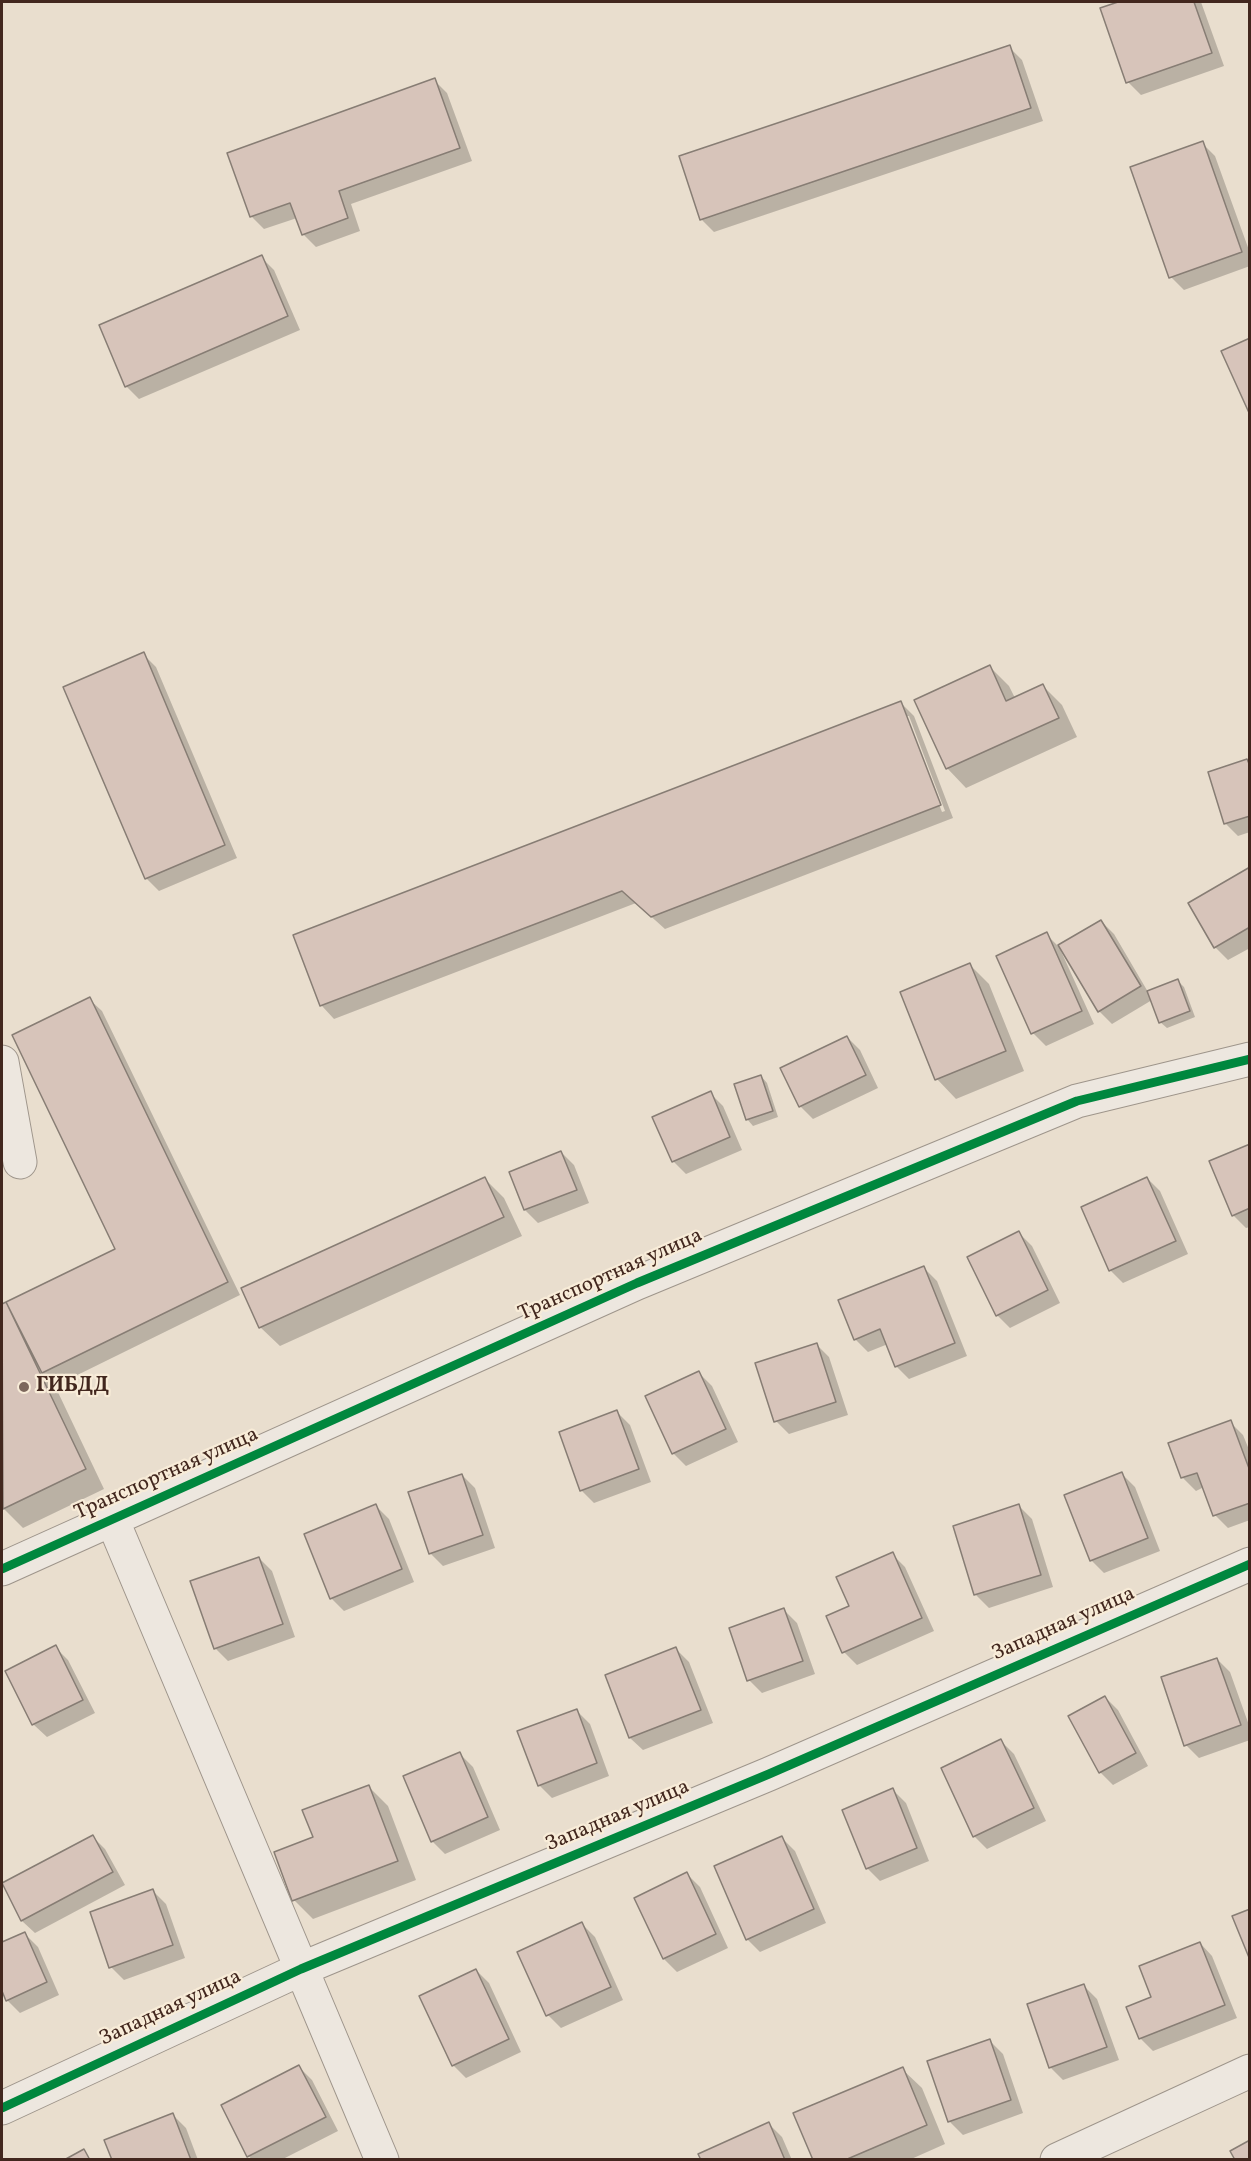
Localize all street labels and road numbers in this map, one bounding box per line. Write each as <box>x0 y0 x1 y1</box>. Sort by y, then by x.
street label: Транспортная улица <box>515 1224 707 1328</box>
street label: Транспортная улица <box>71 1423 263 1527</box>
street label: Западная улица <box>989 1582 1139 1668</box>
street label: Западная улица <box>542 1775 694 1859</box>
street label: Западная улица <box>96 1965 246 2053</box>

